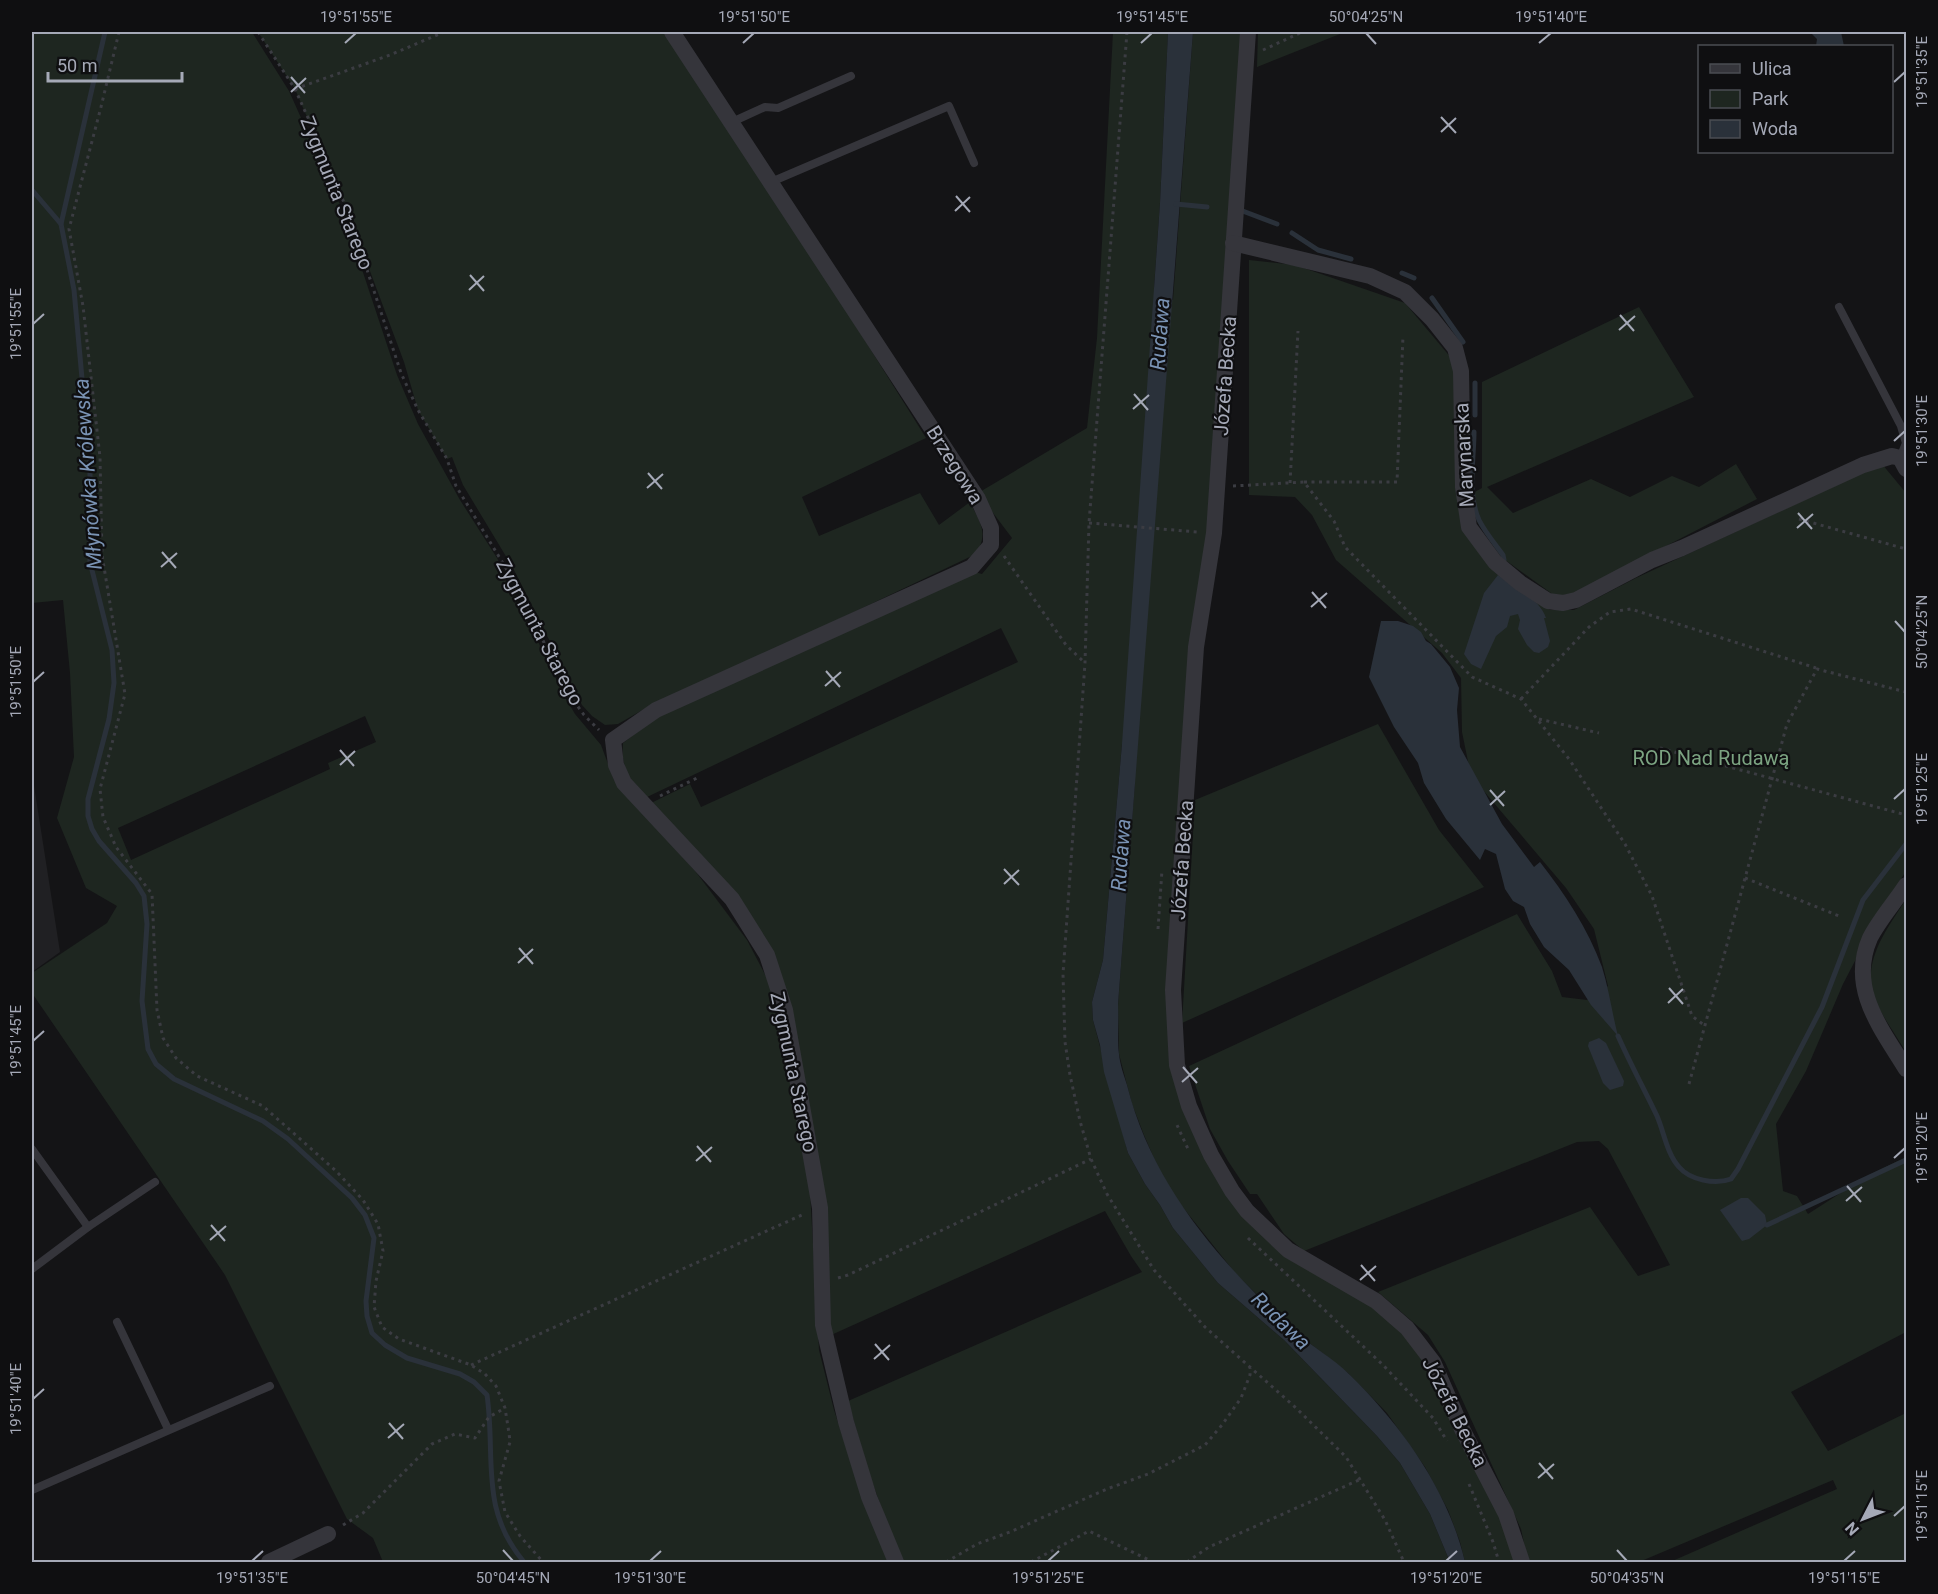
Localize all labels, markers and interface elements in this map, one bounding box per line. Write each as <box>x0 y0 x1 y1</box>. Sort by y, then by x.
text: 19°51'55"E <box>320 8 393 26</box>
text: 19°51'50"E <box>718 8 791 26</box>
text: 19°51'45"E <box>1116 8 1189 26</box>
text: 50°04'25"N <box>1329 8 1403 26</box>
text: 19°51'40"E <box>1515 8 1588 26</box>
text: 19°51'35"E <box>1913 35 1931 108</box>
scale bar <box>48 45 182 83</box>
legend <box>1698 45 1893 153</box>
text: 50 m <box>57 55 97 76</box>
text: Ulica <box>1752 58 1792 79</box>
text: Park <box>1752 88 1789 109</box>
street label: Zygmunta Starego <box>295 113 379 273</box>
text: Woda <box>1752 118 1798 139</box>
text: 19°51'55"E <box>7 287 25 360</box>
water label: Rudawa <box>1145 297 1175 371</box>
street label: Józefa Becka <box>1209 315 1241 437</box>
water label: Młynówka Królewska <box>69 378 107 570</box>
text: 19°51'30"E <box>1913 394 1931 467</box>
street label: Marynarska <box>1449 402 1479 508</box>
street label: Brzegowa <box>921 421 989 509</box>
street label: Zygmunta Starego <box>491 554 589 710</box>
text: 50°04'25"N <box>1913 595 1931 669</box>
text: 19°51'50"E <box>7 645 25 718</box>
park label: ROD Nad Rudawą <box>1633 746 1789 770</box>
text: 19°51'25"E <box>1913 752 1931 825</box>
street label: Józefa Becka <box>1166 799 1198 921</box>
water label: Rudawa <box>1106 818 1136 892</box>
street label: Zygmunta Starego <box>765 990 823 1154</box>
text: 19°51'45"E <box>7 1004 25 1077</box>
text: 19°51'20"E <box>1913 1111 1931 1184</box>
water label: Rudawa <box>1246 1287 1316 1355</box>
street label: Józefa Becka <box>1417 1353 1493 1471</box>
text: 19°51'40"E <box>7 1362 25 1435</box>
text: 19°51'15"E <box>1913 1469 1931 1542</box>
north arrow <box>1833 1489 1893 1549</box>
text: N <box>1841 1518 1863 1539</box>
text: 19°51'35"E <box>216 1569 289 1587</box>
text: 50°04'45"N <box>476 1569 550 1587</box>
text: 19°51'30"E <box>614 1569 687 1587</box>
text: 19°51'25"E <box>1012 1569 1085 1587</box>
text: 19°51'20"E <box>1410 1569 1483 1587</box>
text: 50°04'35"N <box>1590 1569 1664 1587</box>
text: 19°51'15"E <box>1808 1569 1881 1587</box>

